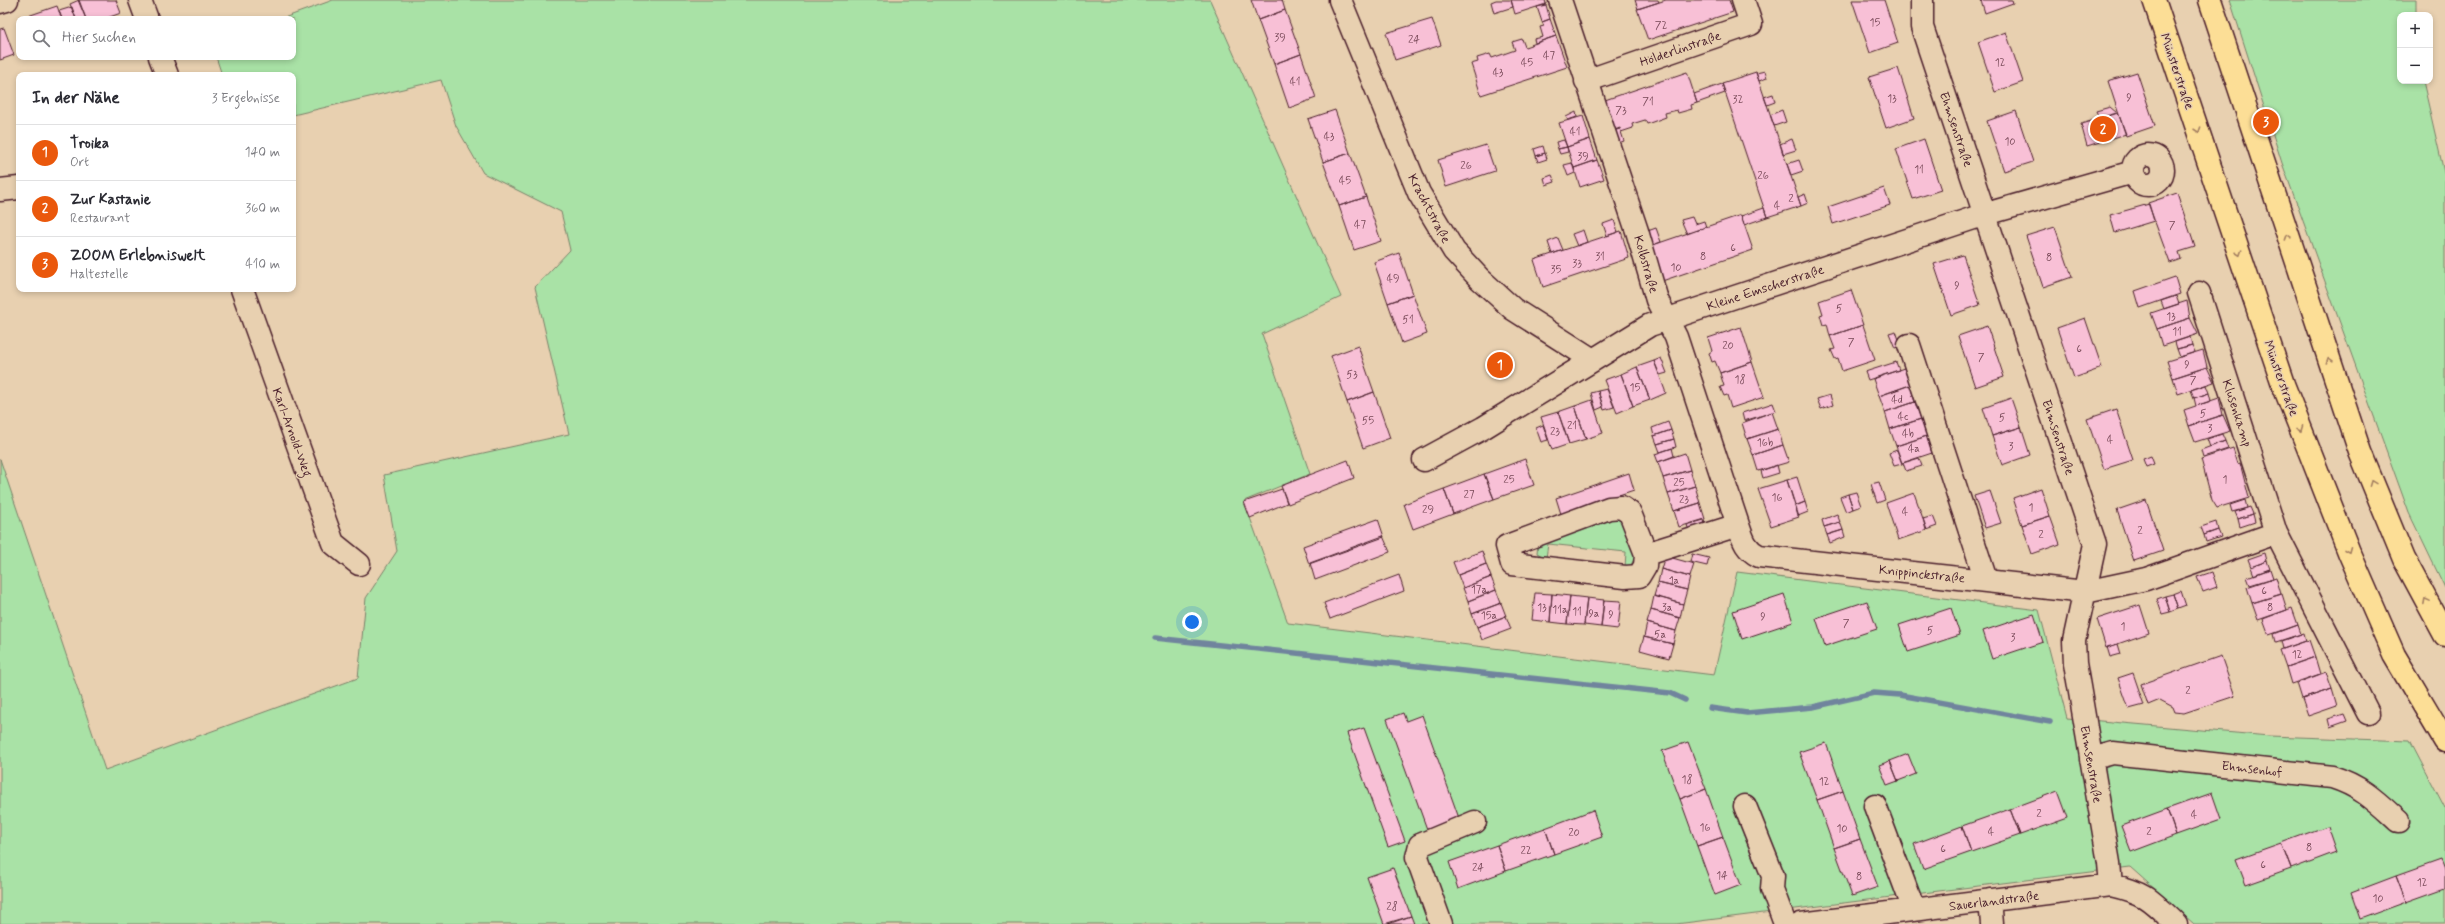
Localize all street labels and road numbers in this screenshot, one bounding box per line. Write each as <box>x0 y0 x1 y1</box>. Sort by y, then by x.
street label: Hölderlinstraße <box>1637 28 1723 71</box>
street label: Münsterstraße <box>2156 31 2198 112</box>
street label: Ehmsenstraße <box>1935 90 1976 169</box>
street label: Krachtstraße <box>1403 171 1454 246</box>
street label: Kolbstraße <box>1629 233 1662 295</box>
street label: Kleine Emscherstraße <box>1705 261 1826 315</box>
street label: Münsterstraße <box>2259 338 2302 419</box>
street label: Klusenkamp <box>2218 377 2256 450</box>
street label: Karl-Arnold-Weg <box>266 386 316 480</box>
street label: Ehmsenstraße <box>2037 397 2078 478</box>
street label: Knippinckstraße <box>1878 562 1966 587</box>
street label: Ehmsenstraße <box>2075 724 2106 804</box>
street label: Ehmsenhof <box>2221 758 2283 781</box>
street label: Sauerlandstraße <box>1948 888 2040 915</box>

